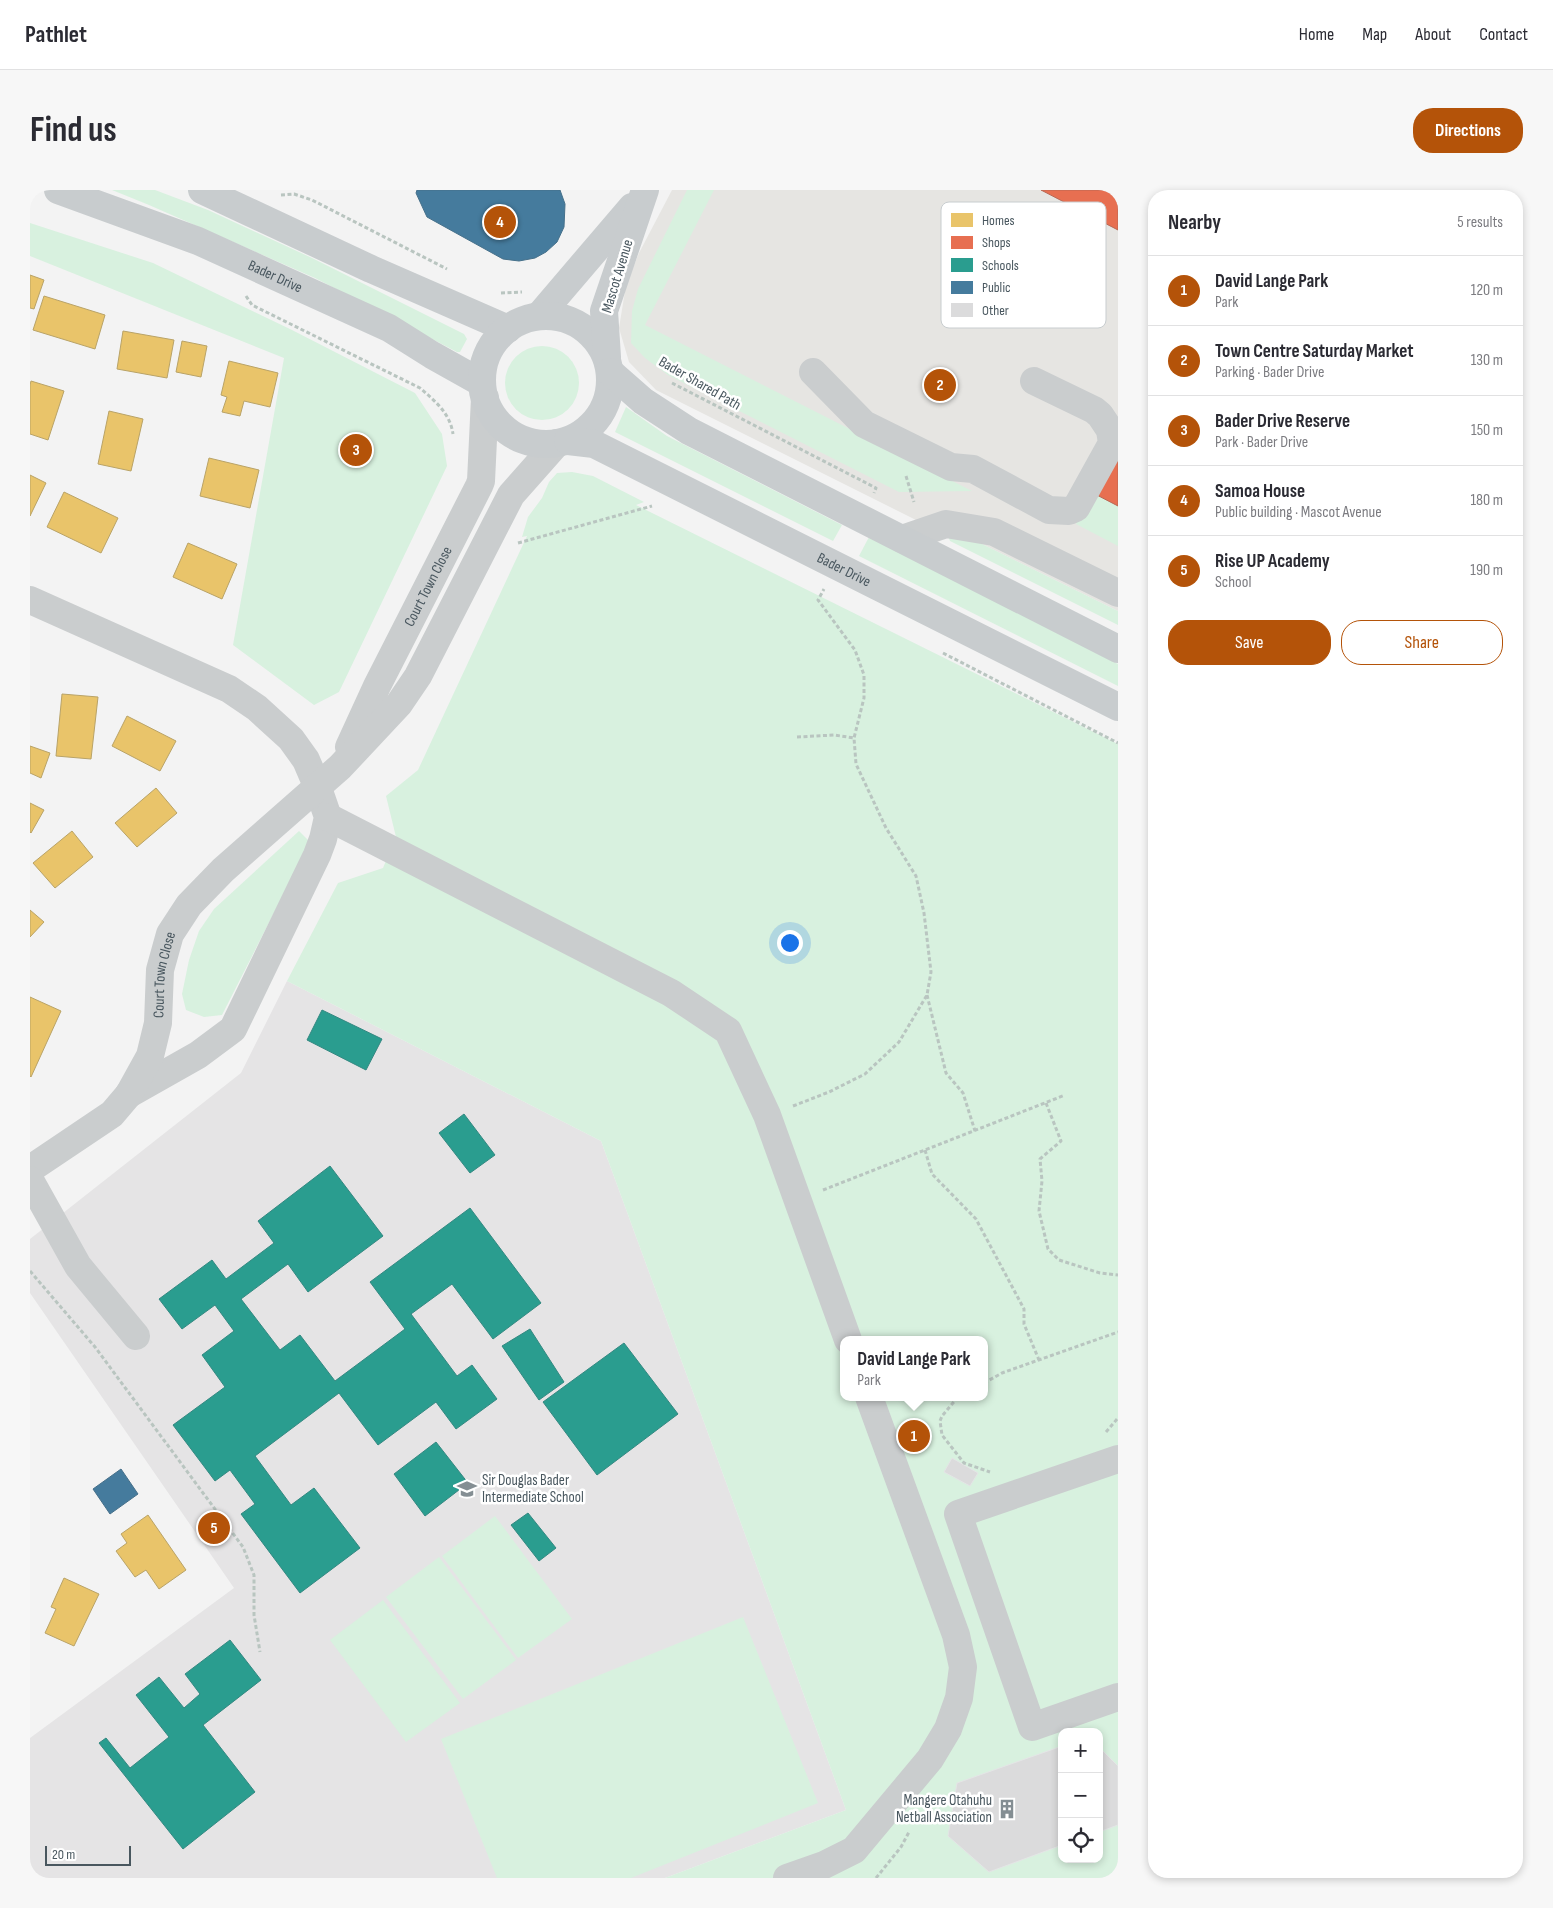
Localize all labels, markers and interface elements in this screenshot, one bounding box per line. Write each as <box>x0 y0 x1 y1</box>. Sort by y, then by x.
text: Pathlet <box>25 20 87 49</box>
text: Home <box>1299 24 1334 45</box>
text: Map <box>1362 24 1387 45</box>
text: About <box>1415 24 1451 45</box>
text: Contact <box>1479 24 1528 45</box>
button: Directions <box>1413 108 1523 153</box>
text: Find us <box>30 109 117 152</box>
legend <box>941 202 1106 328</box>
pin: 4 <box>484 203 516 241</box>
text: Nearby <box>1168 210 1221 235</box>
text: Homes <box>982 212 1015 229</box>
text: 5 results <box>1457 213 1503 232</box>
text: Shops <box>982 234 1011 251</box>
street label: Mascot Avenue <box>597 237 638 315</box>
street label: Bader Drive <box>245 256 305 297</box>
text: Schools <box>982 257 1019 274</box>
text: David Lange Park <box>1215 270 1328 293</box>
text: Public <box>982 279 1011 296</box>
text: 1 <box>1181 281 1187 300</box>
text: 120 m <box>1471 281 1503 300</box>
text: Park <box>1215 293 1238 312</box>
text: Other <box>982 302 1009 319</box>
text: Town Centre Saturday Market <box>1215 340 1414 363</box>
text: 2 <box>1180 351 1188 370</box>
text: 130 m <box>1471 351 1503 370</box>
street label: Bader Shared Path <box>655 352 744 415</box>
text: Parking · Bader Drive <box>1215 363 1324 382</box>
pin: 2 <box>924 366 956 404</box>
text: Bader Drive Reserve <box>1215 410 1350 433</box>
text: 3 <box>1180 421 1188 440</box>
text: 150 m <box>1471 421 1503 440</box>
pin: 3 <box>340 431 372 469</box>
text: Park · Bader Drive <box>1215 433 1308 452</box>
text: Samoa House <box>1215 480 1305 503</box>
text: 4 <box>1180 491 1188 510</box>
text: 180 m <box>1470 491 1503 510</box>
text: Public building · Mascot Avenue <box>1215 503 1382 522</box>
street label: Court Town Close <box>400 543 457 630</box>
street label: Bader Drive <box>814 549 874 591</box>
text: Rise UP Academy <box>1215 550 1330 573</box>
text: 5 <box>1180 561 1188 580</box>
text: 190 m <box>1470 561 1503 580</box>
text: School <box>1215 573 1251 592</box>
button: Save <box>1168 620 1331 665</box>
button: Share <box>1341 620 1503 665</box>
street label: Court Town Close <box>149 930 180 1018</box>
your location <box>777 930 803 956</box>
popup <box>840 1336 988 1401</box>
text: David Lange Park <box>857 1348 971 1371</box>
text: Park <box>857 1371 881 1390</box>
pin: 1 <box>898 1417 930 1455</box>
place label: Sir Douglas Bader Intermediate School <box>482 1471 584 1507</box>
school or university icon: Sir Douglas Bader Intermediate School <box>456 1478 478 1500</box>
pin: 5 <box>198 1509 230 1547</box>
map controls <box>1058 1728 1103 1863</box>
button: + <box>1058 1728 1103 1773</box>
button: − <box>1058 1773 1103 1818</box>
place label: Mangere Otahuhu Netball Association <box>896 1791 992 1827</box>
building icon: Mangere Otahuhu Netball Association <box>996 1798 1018 1820</box>
button: locate <box>1058 1818 1103 1863</box>
scale bar <box>45 1843 131 1866</box>
text: 20 m <box>52 1846 75 1863</box>

